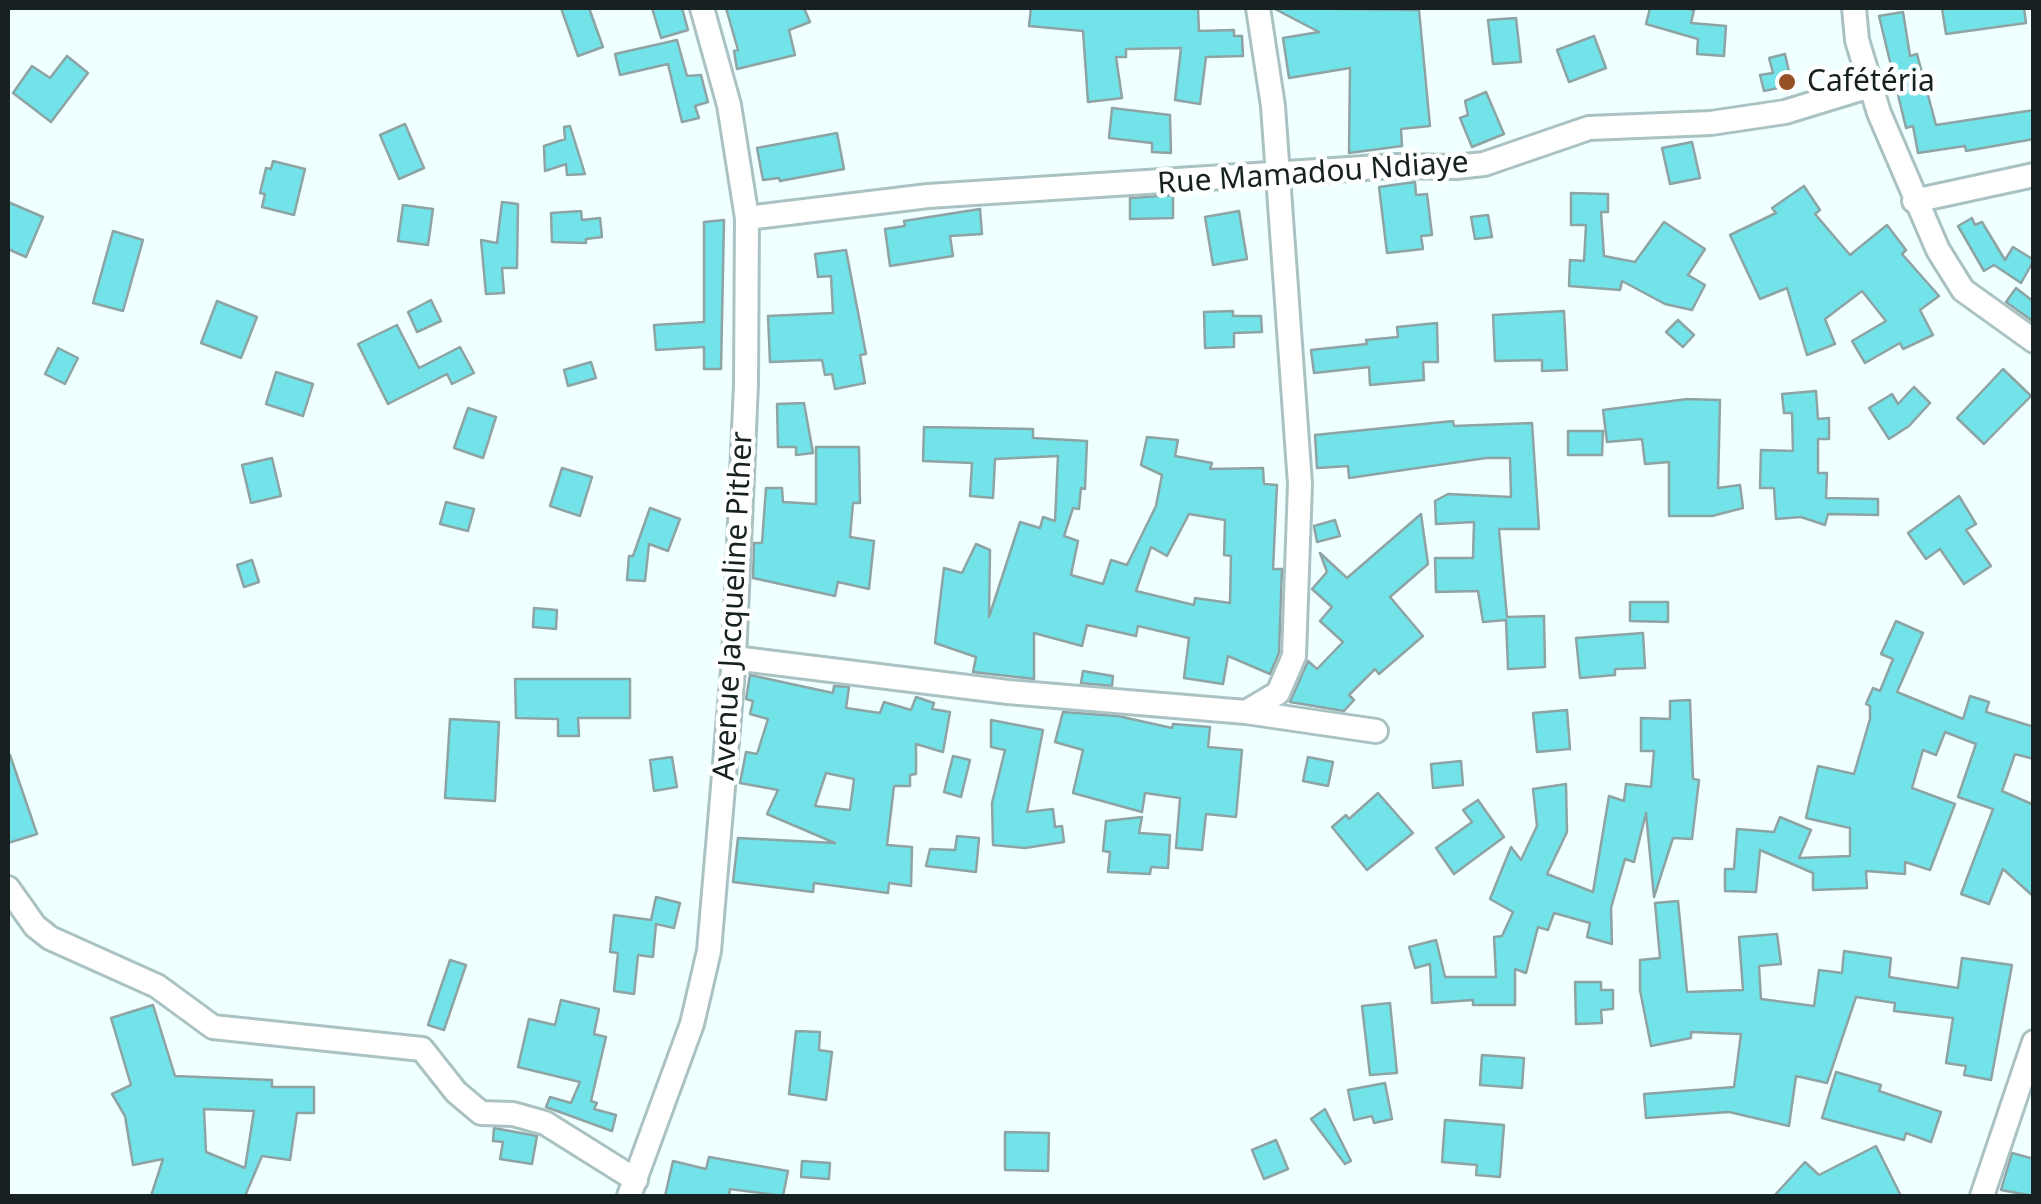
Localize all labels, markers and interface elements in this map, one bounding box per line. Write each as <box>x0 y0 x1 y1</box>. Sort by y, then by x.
place label: Cafétéria <box>1807 64 1935 100</box>
marker: Cafétéria <box>1776 71 1798 93</box>
street label: Rue Mamadou Ndiaye <box>1156 145 1470 203</box>
street label: Avenue Jacqueline Pither <box>707 430 761 782</box>

